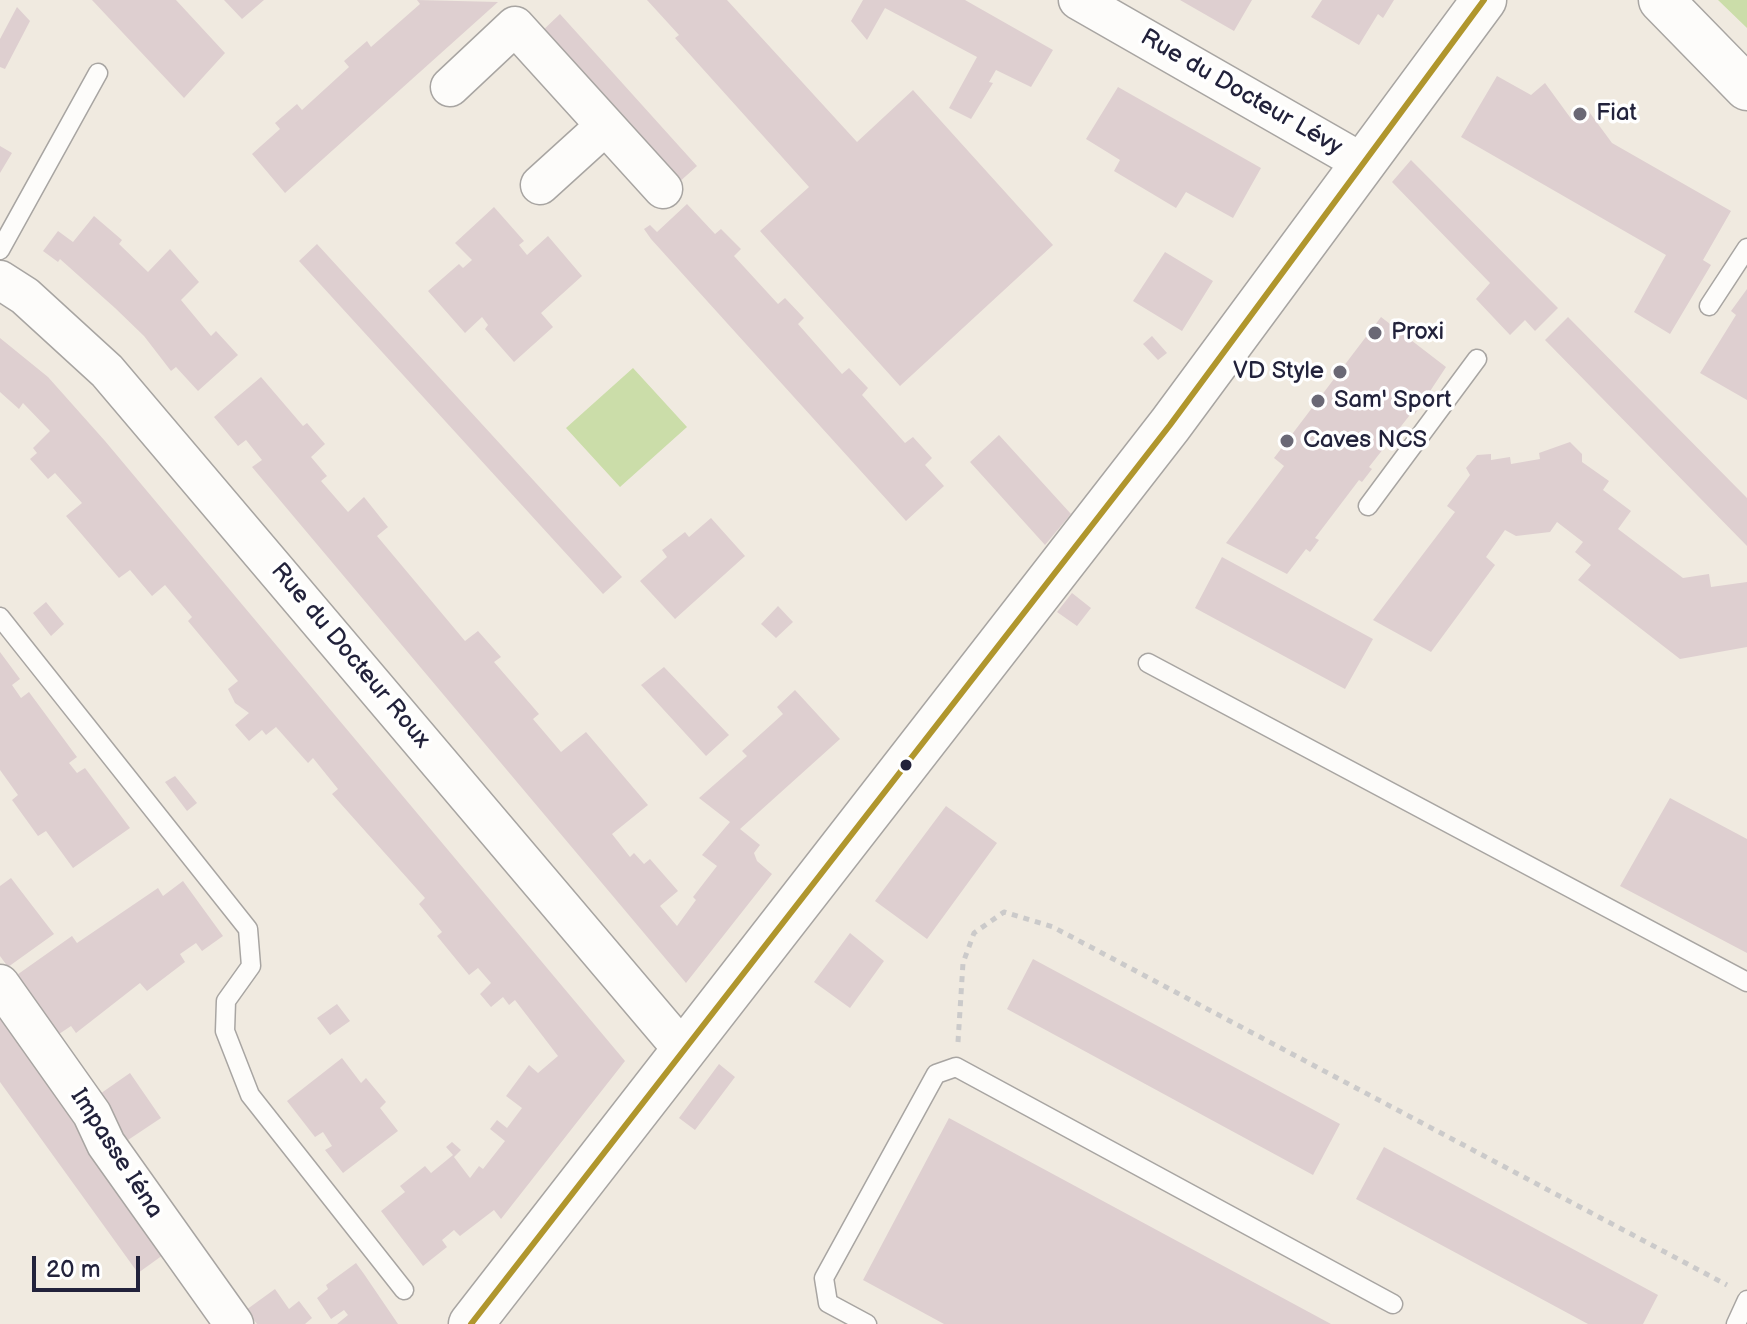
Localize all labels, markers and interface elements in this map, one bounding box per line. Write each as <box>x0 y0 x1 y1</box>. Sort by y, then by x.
street label: Rue du Docteur Lévy <box>1135 24 1347 162</box>
place label: Fiat <box>1596 100 1637 128</box>
marker: Fiat <box>1571 105 1589 123</box>
place label: Proxi <box>1391 319 1444 347</box>
marker: Proxi <box>1366 324 1384 342</box>
place label: VD Style <box>1233 358 1324 386</box>
marker: VD Style <box>1331 363 1349 381</box>
place label: Sam' Sport <box>1334 387 1452 415</box>
marker: Sam' Sport <box>1309 392 1327 410</box>
place label: Caves NCS <box>1303 427 1427 455</box>
marker: Caves NCS <box>1278 432 1296 450</box>
street label: Rue du Docteur Roux <box>264 558 436 754</box>
unlabelled marker <box>898 757 914 773</box>
street label: Impasse Iéna <box>64 1084 168 1224</box>
scale bar <box>36 1240 144 1290</box>
text: 20 m <box>46 1255 101 1284</box>

